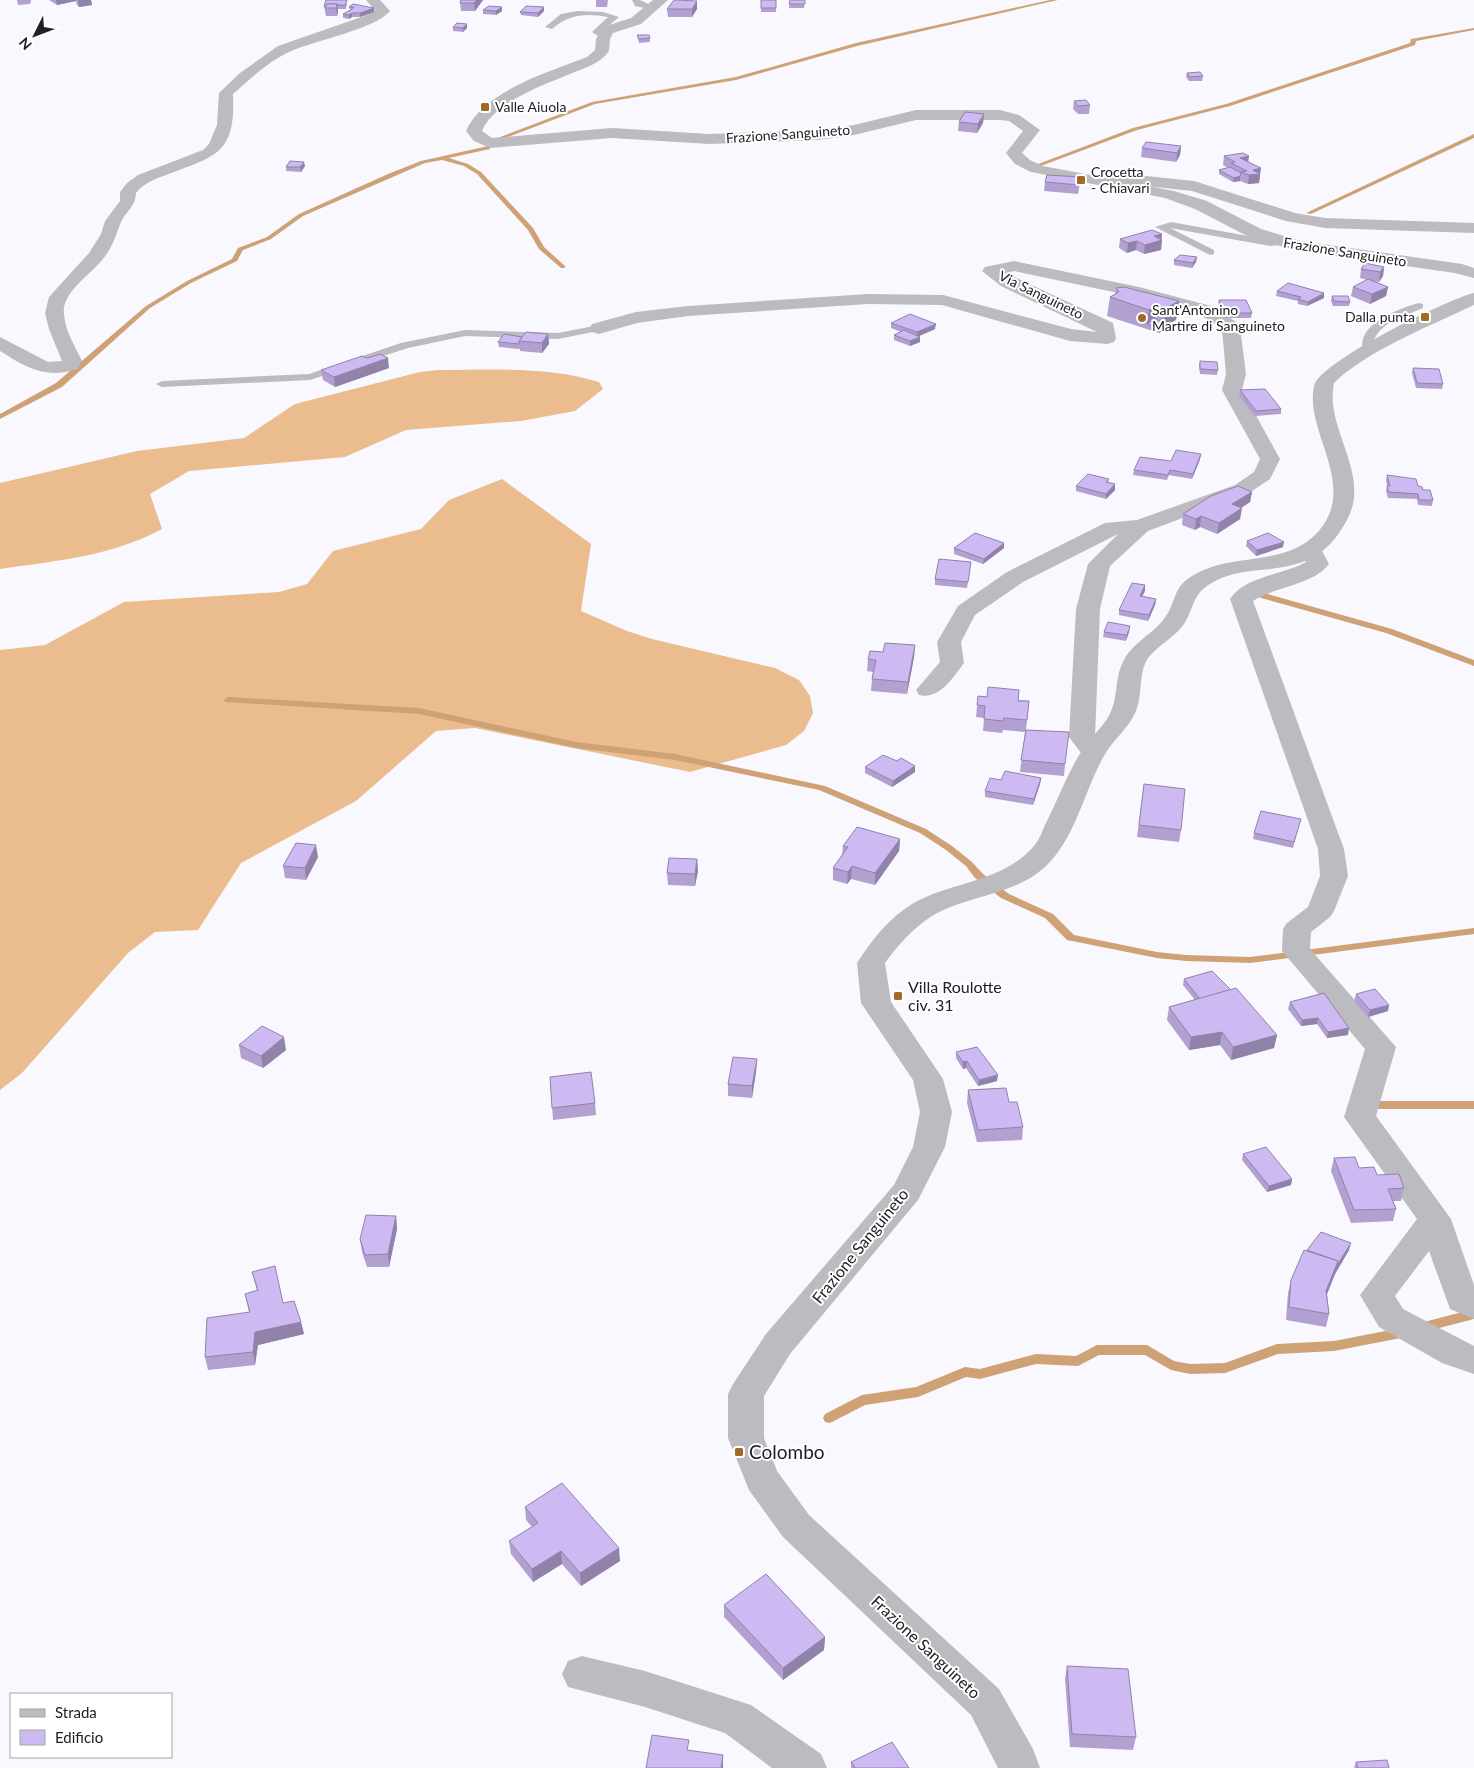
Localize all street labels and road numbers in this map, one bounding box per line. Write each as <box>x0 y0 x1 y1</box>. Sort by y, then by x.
street label: Frazione Sanguineto <box>725 121 851 146</box>
street label: Frazione Sanguineto <box>1282 233 1408 270</box>
street label: Via Sanguineto <box>996 267 1086 322</box>
street label: Frazione Sanguineto <box>807 1184 912 1307</box>
street label: Frazione Sanguineto <box>868 1591 985 1702</box>

